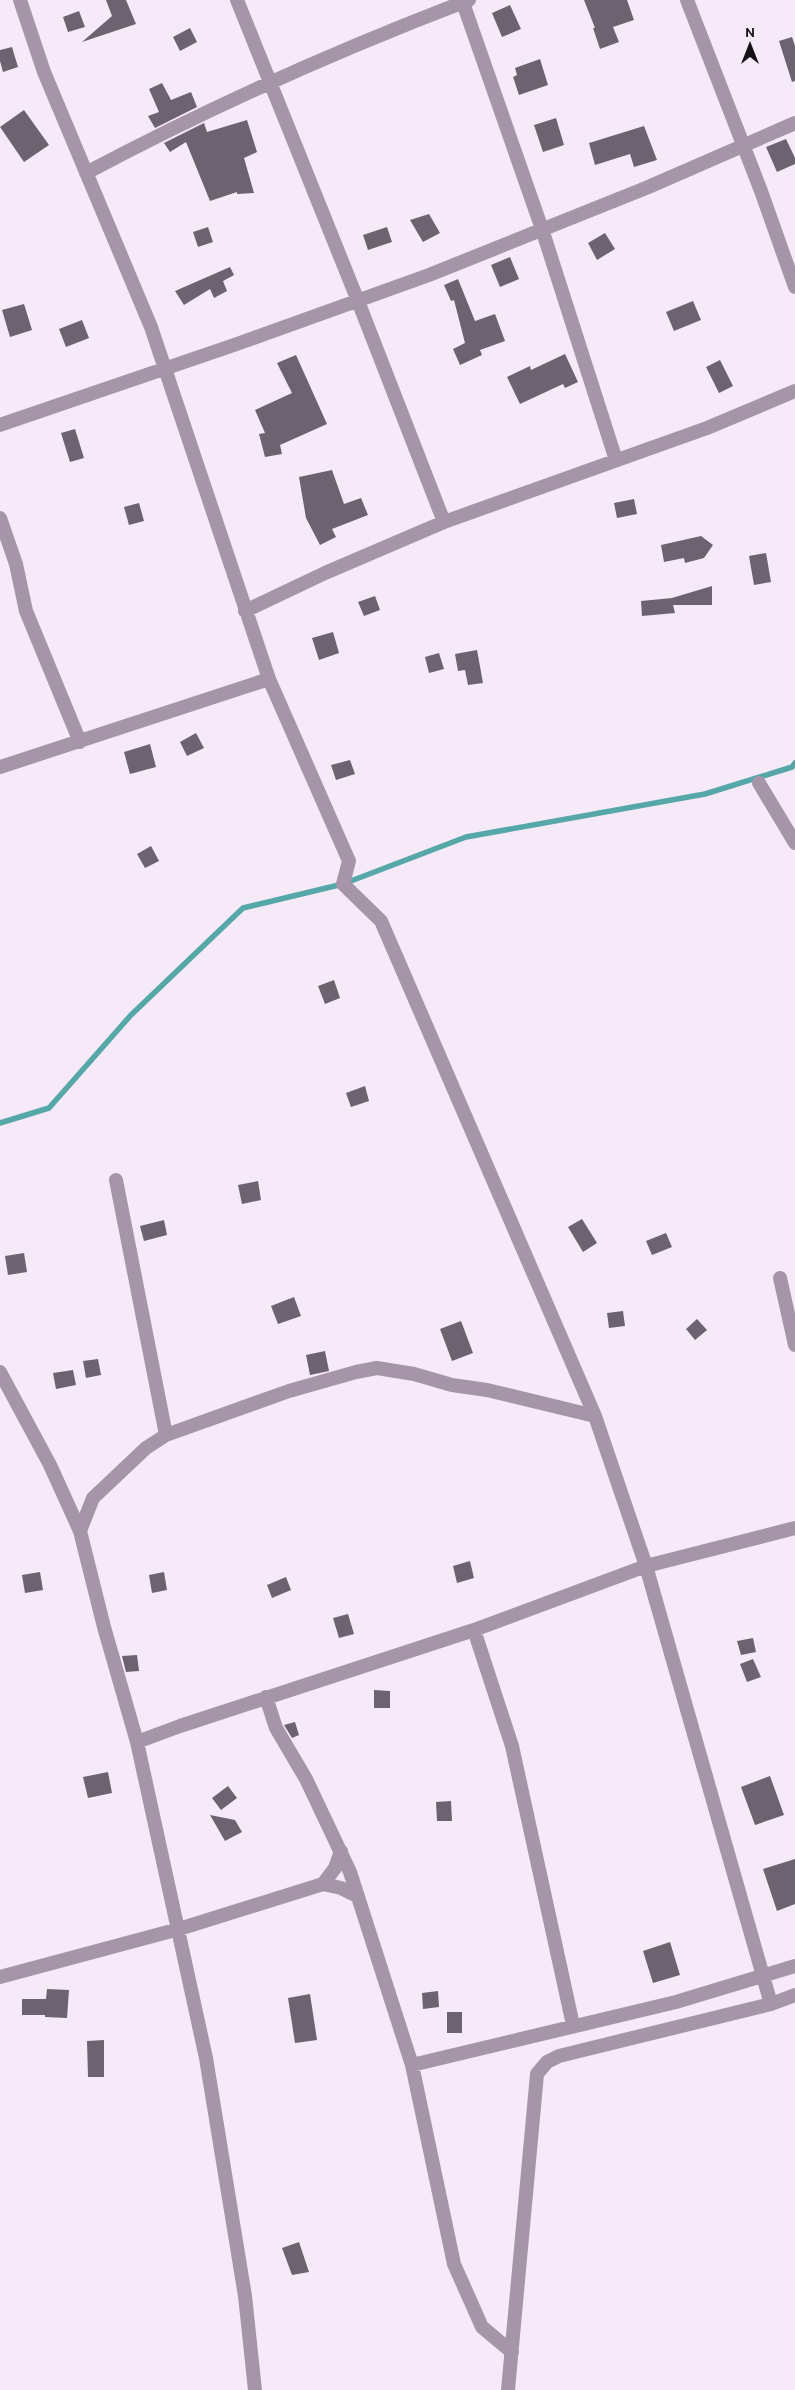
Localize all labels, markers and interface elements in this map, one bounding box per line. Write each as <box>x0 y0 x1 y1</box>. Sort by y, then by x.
north arrow <box>725 20 775 70</box>
text: N <box>745 25 755 42</box>

